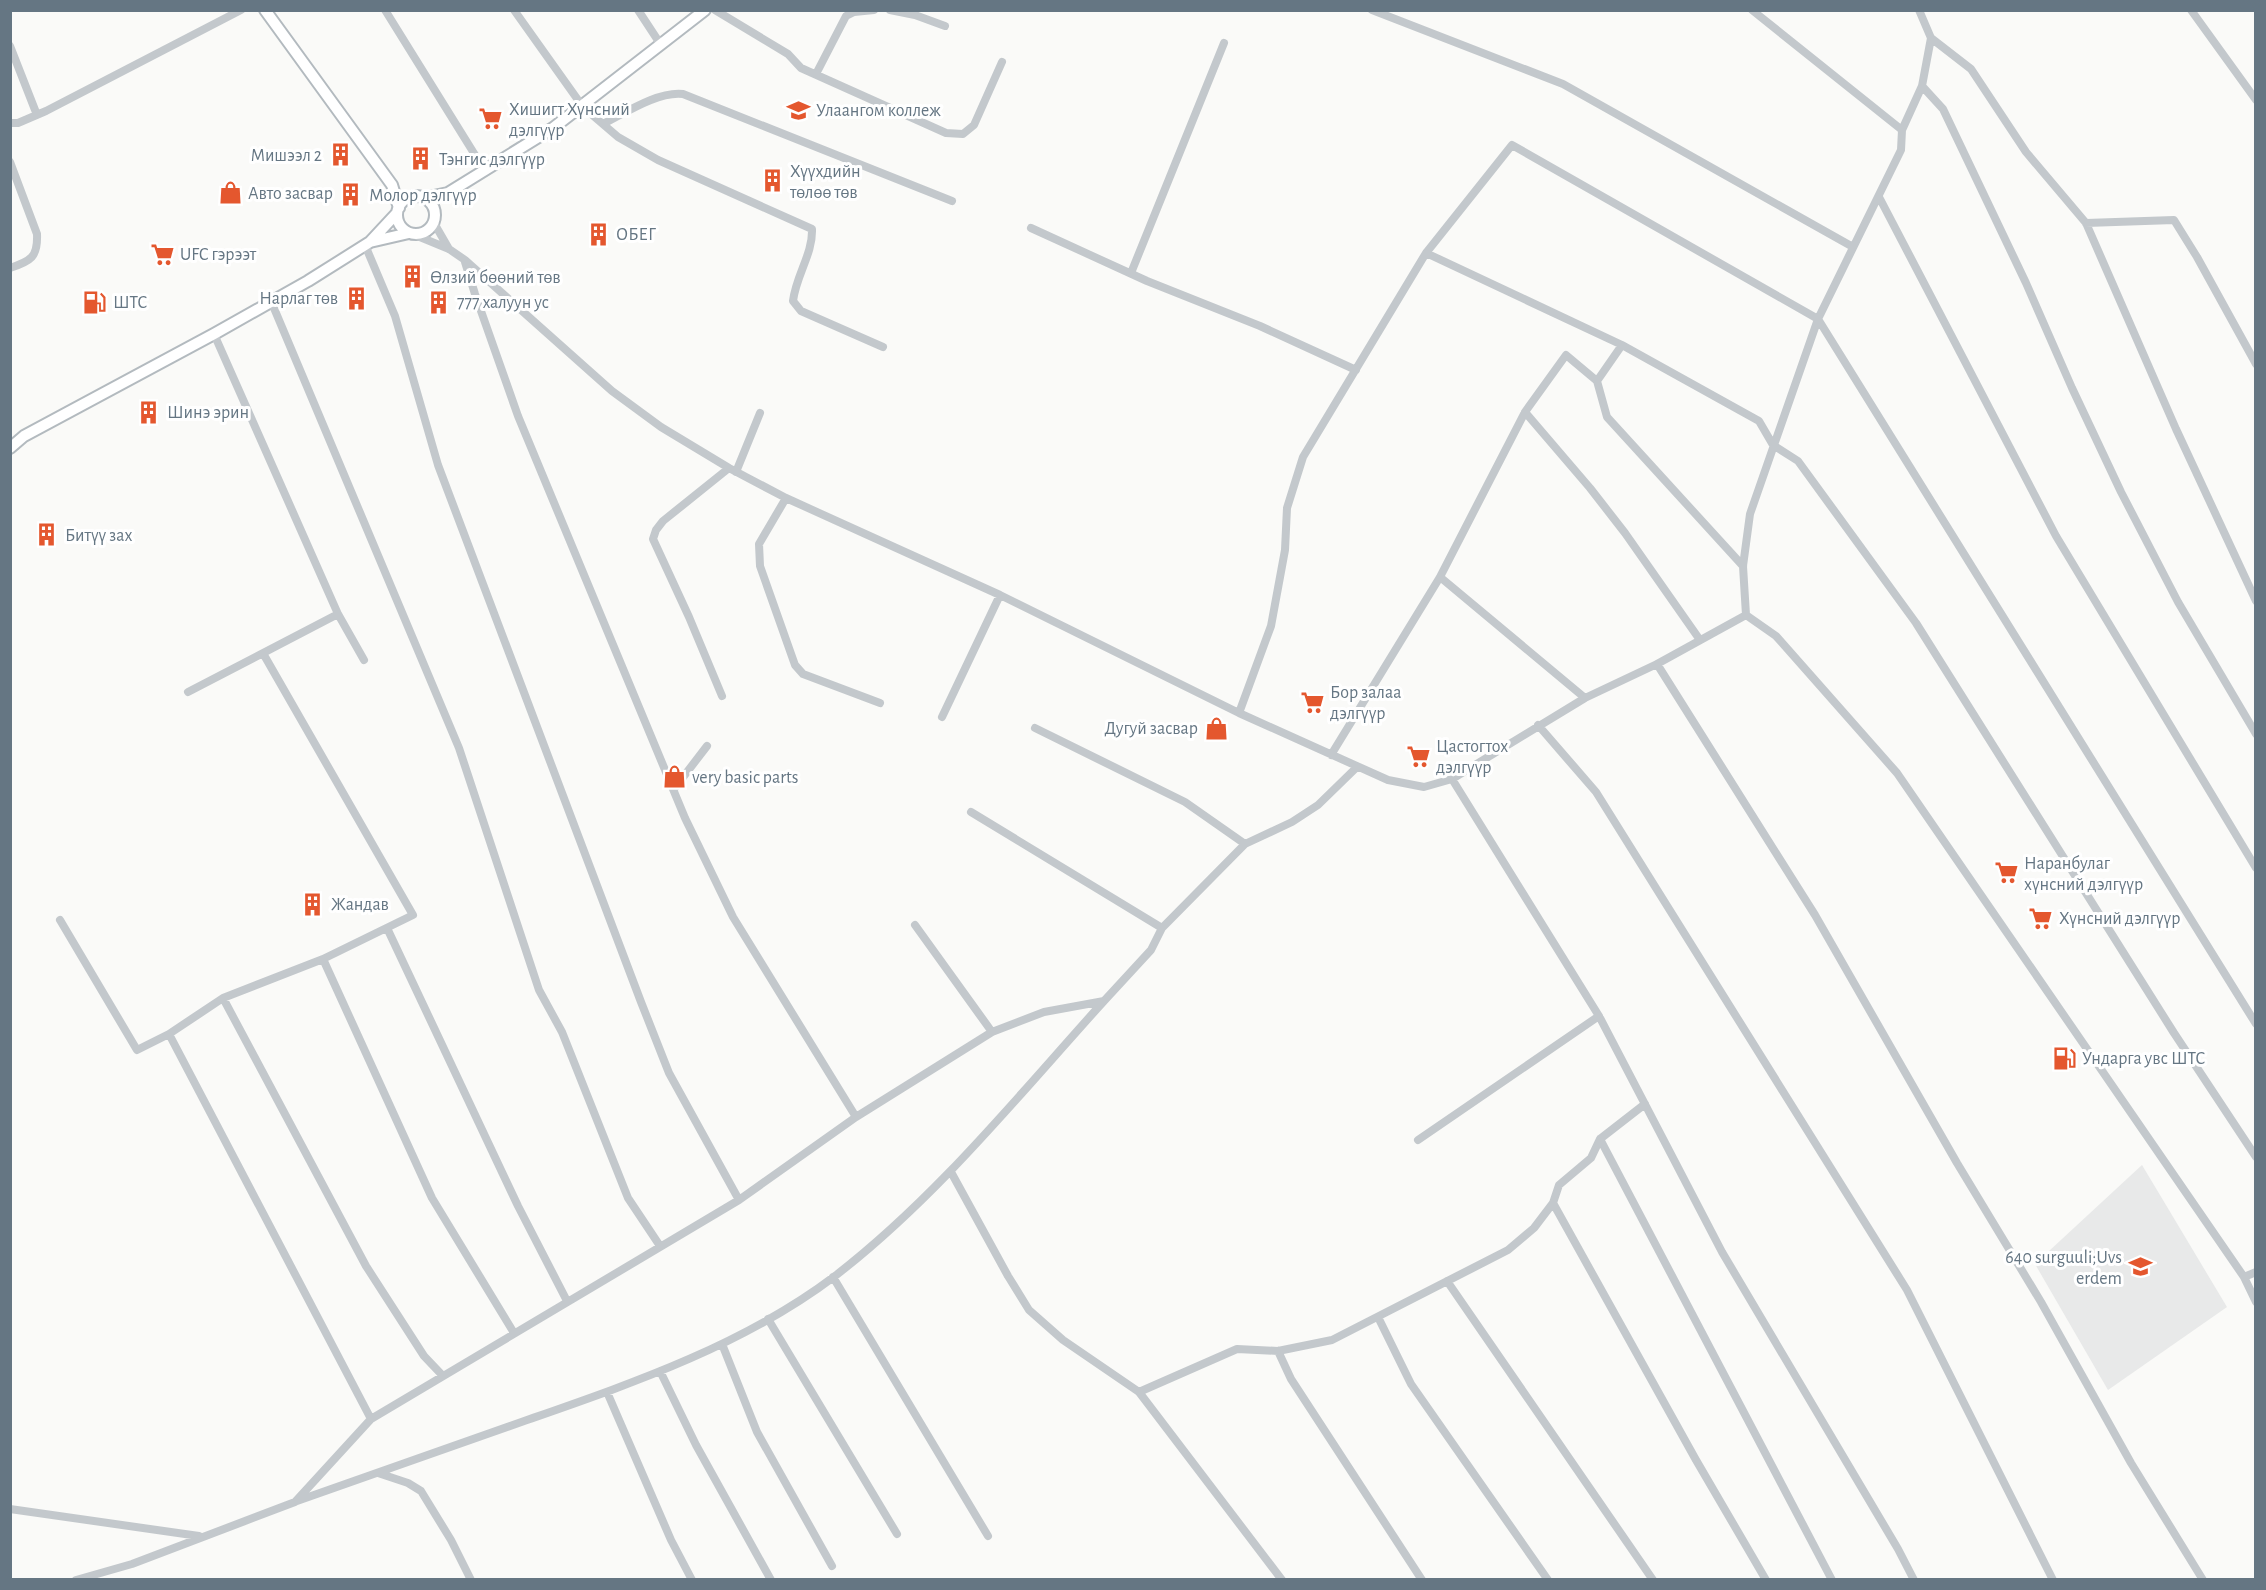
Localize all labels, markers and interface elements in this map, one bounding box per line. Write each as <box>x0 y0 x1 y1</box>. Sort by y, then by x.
school or university icon: Улаангом коллеж <box>785 97 811 123</box>
place label: Хишигт Хүнсний дэлгүүр <box>509 101 630 140</box>
place label: Улаангом коллеж <box>816 102 941 120</box>
supermarket icon: Хишигт Хүнсний дэлгүүр <box>478 106 504 132</box>
building icon: Мишээл 2 <box>327 142 353 168</box>
building icon: Тэнгис дэлгүүр <box>408 146 434 172</box>
place label: Мишээл 2 <box>250 147 322 165</box>
place label: Тэнгис дэлгүүр <box>439 151 545 169</box>
place label: Хүүхдийн төлөө төв <box>789 163 861 202</box>
building icon: Хүүхдийн төлөө төв <box>759 168 785 194</box>
shop icon: Авто засвар <box>217 180 243 206</box>
building icon: Молор дэлгүүр <box>338 182 364 208</box>
place label: Авто засвар <box>248 185 333 203</box>
place label: Молор дэлгүүр <box>369 187 477 205</box>
building icon: ОБЕГ <box>585 221 611 247</box>
place label: ОБЕГ <box>616 226 656 244</box>
supermarket icon: UFC гэрээт <box>149 241 175 267</box>
place label: UFC гэрээт <box>180 246 257 264</box>
building icon: Өлзий бөөний төв <box>399 264 425 290</box>
place label: Өлзий бөөний төв <box>430 268 561 287</box>
building icon: Нарлаг төв <box>343 285 369 311</box>
fuel station icon: ШТС <box>82 289 108 315</box>
building icon: 777 халуун ус <box>426 289 452 315</box>
place label: Нарлаг төв <box>259 290 338 308</box>
place label: ШТС <box>113 294 147 312</box>
place label: 777 халуун ус <box>457 294 549 312</box>
building icon: Шинэ эрин <box>136 399 162 425</box>
place label: Шинэ эрин <box>167 404 249 422</box>
building icon: Битүү зах <box>34 522 60 548</box>
place label: Битүү зах <box>65 527 132 545</box>
place label: Бор залаа дэлгүүр <box>1330 684 1401 723</box>
supermarket icon: Бор залаа дэлгүүр <box>1299 689 1325 715</box>
shop icon: Дугуй засвар <box>1203 715 1229 741</box>
place label: Дугуй засвар <box>1104 720 1198 738</box>
place label: Цастогтох дэлгүүр <box>1436 738 1508 777</box>
supermarket icon: Цастогтох дэлгүүр <box>1405 743 1431 769</box>
shop icon: very basic parts <box>661 764 687 790</box>
place label: very basic parts <box>692 769 798 787</box>
place label: Наранбулаг хүнсний дэлгүүр <box>2024 854 2143 894</box>
supermarket icon: Наранбулаг хүнсний дэлгүүр <box>1993 860 2019 886</box>
building icon: Жандав <box>300 891 326 917</box>
place label: Жандав <box>331 896 389 914</box>
supermarket icon: Хүнсний дэлгүүр <box>2028 905 2054 931</box>
place label: Хүнсний дэлгүүр <box>2059 910 2180 928</box>
fuel station icon: Ундарга увс ШТС <box>2051 1045 2077 1071</box>
place label: Ундарга увс ШТС <box>2082 1050 2205 1068</box>
place label: 640 surguuli;Uvs erdem <box>2005 1249 2122 1288</box>
school or university icon: 640 surguuli;Uvs erdem <box>2127 1254 2153 1280</box>

